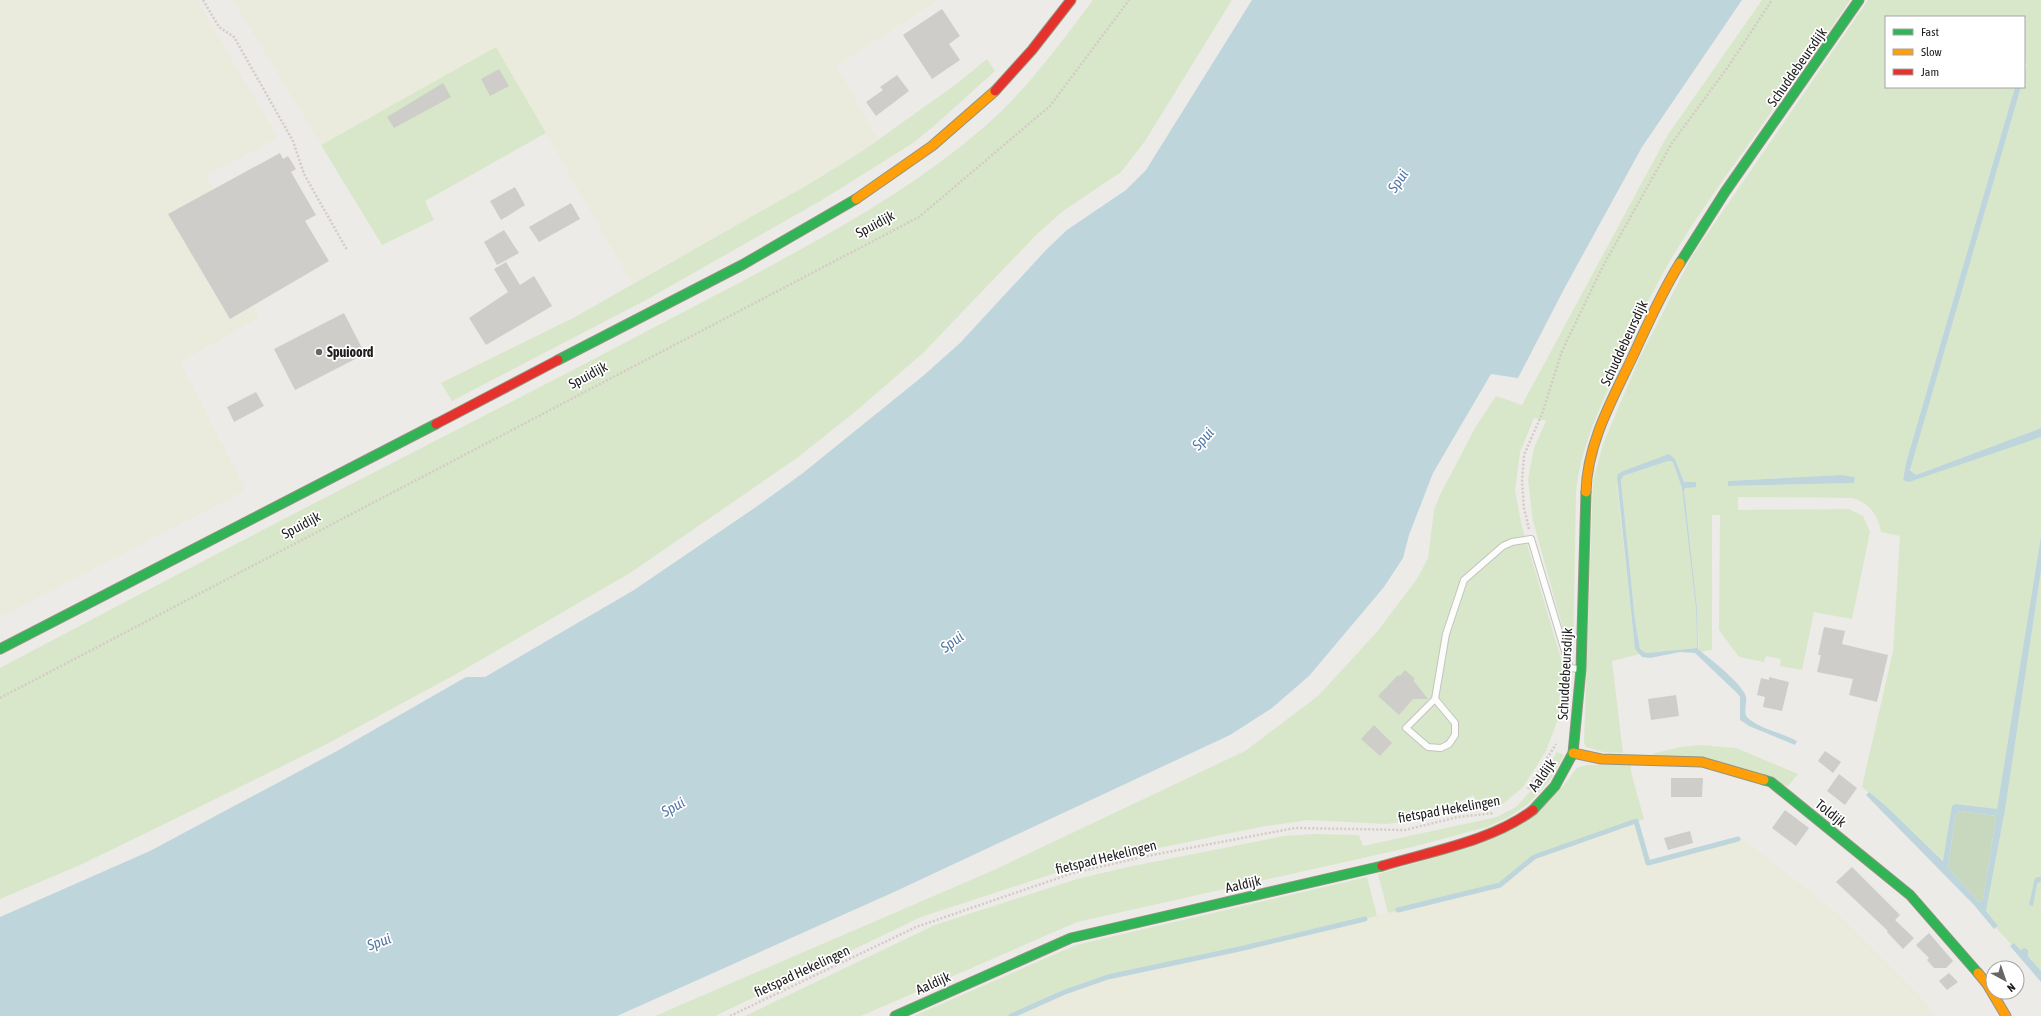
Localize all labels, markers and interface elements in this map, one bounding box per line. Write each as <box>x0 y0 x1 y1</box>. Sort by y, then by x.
legend <box>1885 16 2025 88</box>
street label: Schuddebeursdijk <box>1764 25 1830 109</box>
text: Fast <box>1921 25 1939 39</box>
text: Slow <box>1921 45 1942 59</box>
text: Jam <box>1921 65 1939 79</box>
water label: Spui <box>1383 166 1412 196</box>
street label: Spuidijk <box>853 207 897 241</box>
street label: Schuddebeursdijk <box>1597 298 1651 388</box>
place label: Spuioord <box>327 344 374 360</box>
marker: Spuioord <box>314 347 324 357</box>
street label: Spuidijk <box>566 358 610 392</box>
water label: Spui <box>1188 424 1217 454</box>
street label: Spuidijk <box>279 508 323 542</box>
water label: Spui <box>936 627 967 656</box>
street label: Schuddebeursdijk <box>1555 627 1575 721</box>
street label: Aaldijk <box>1525 756 1559 794</box>
street label: fietspad Hekelingen <box>1397 792 1501 826</box>
water label: Spui <box>657 793 688 820</box>
street label: Toldijk <box>1812 796 1850 830</box>
street label: fietspad Hekelingen <box>1054 837 1158 877</box>
street label: Aaldijk <box>1224 872 1262 896</box>
water label: Spui <box>364 929 394 954</box>
street label: fietspad Hekelingen <box>752 942 852 1000</box>
north arrow <box>1985 960 2025 1000</box>
street label: Aaldijk <box>913 968 953 998</box>
text: N <box>2005 981 2018 994</box>

